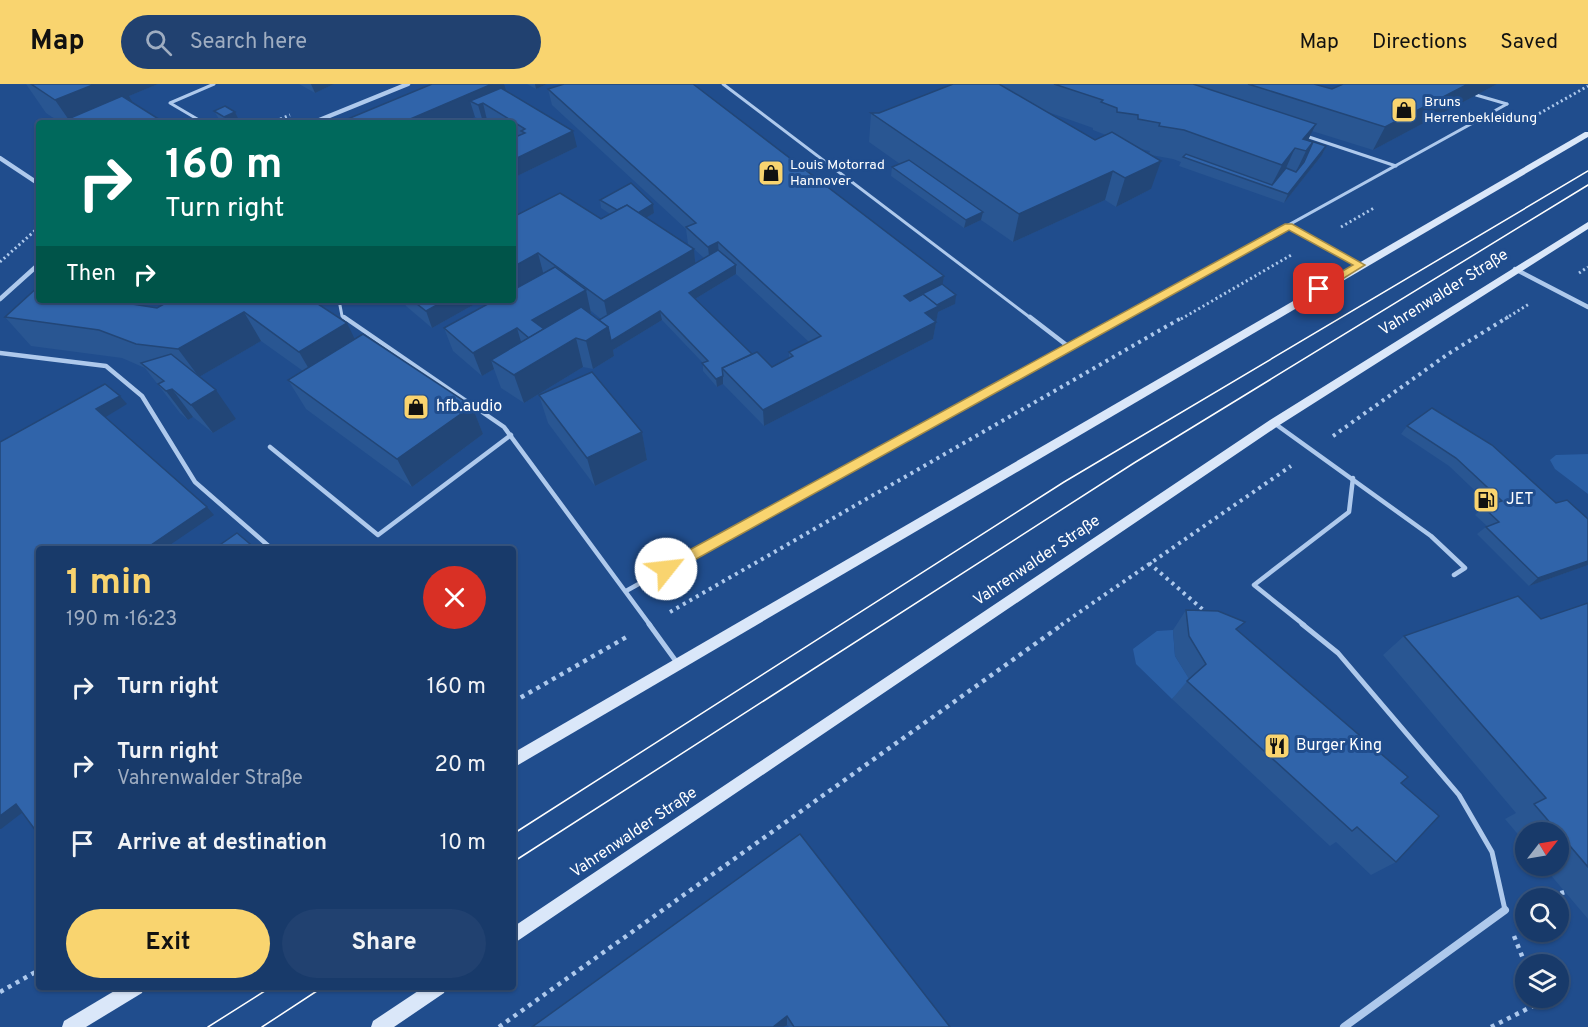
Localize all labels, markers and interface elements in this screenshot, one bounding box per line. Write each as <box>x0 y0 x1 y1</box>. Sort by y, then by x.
search box <box>121 15 541 69</box>
text: Map <box>30 24 85 60</box>
icon: search <box>142 26 175 59</box>
text: Search here <box>190 29 307 56</box>
text: Map <box>1299 29 1339 56</box>
text: Directions <box>1372 29 1467 56</box>
text: Saved <box>1500 29 1558 56</box>
place label: Bruns Herrenbekleidung <box>1424 94 1537 127</box>
shop icon: Bruns Herrenbekleidung <box>1389 95 1419 125</box>
text: 160 m <box>165 140 283 193</box>
icon: right <box>66 144 144 222</box>
place label: Louis Motorrad Hannover <box>790 157 885 190</box>
shop icon: Louis Motorrad Hannover <box>756 158 786 188</box>
text: Turn right <box>165 192 284 226</box>
street label: Vahrenwalder Straße <box>1376 245 1512 341</box>
icon: right <box>128 258 161 291</box>
text: Then <box>66 261 116 288</box>
pin <box>1293 263 1344 314</box>
icon: arrive <box>1302 272 1335 305</box>
shop icon: hfb.audio <box>401 392 431 422</box>
place label: hfb.audio <box>436 397 502 417</box>
fuel station icon: JET <box>1471 485 1501 515</box>
place label: JET <box>1506 490 1534 510</box>
street label: Vahrenwalder Straße <box>970 511 1104 611</box>
position arrow <box>634 537 698 601</box>
text: 1 min <box>66 561 152 607</box>
button: close <box>423 566 486 629</box>
text: 190 m · 16:23 <box>66 607 177 633</box>
icon: right <box>66 671 99 704</box>
text: Turn right <box>117 674 219 701</box>
text: 160 m <box>427 674 486 701</box>
restaurant icon: Burger King <box>1262 731 1292 761</box>
place label: Burger King <box>1296 736 1382 756</box>
text: Turn right <box>117 739 219 766</box>
icon: right <box>66 749 99 782</box>
text: 20 m <box>435 752 486 779</box>
text: Vahrenwalder Straße <box>117 766 303 792</box>
street label: Vahrenwalder Straße <box>567 783 701 883</box>
north arrow <box>1515 822 1569 876</box>
map controls <box>1515 822 1569 1008</box>
icon: arrive <box>66 827 99 860</box>
text: Arrive at destination <box>117 830 327 857</box>
text: 10 m <box>440 830 486 857</box>
button: search <box>1515 888 1569 942</box>
button: Exit <box>66 909 270 978</box>
button: Share <box>282 909 486 978</box>
button: layers <box>1515 954 1569 1008</box>

